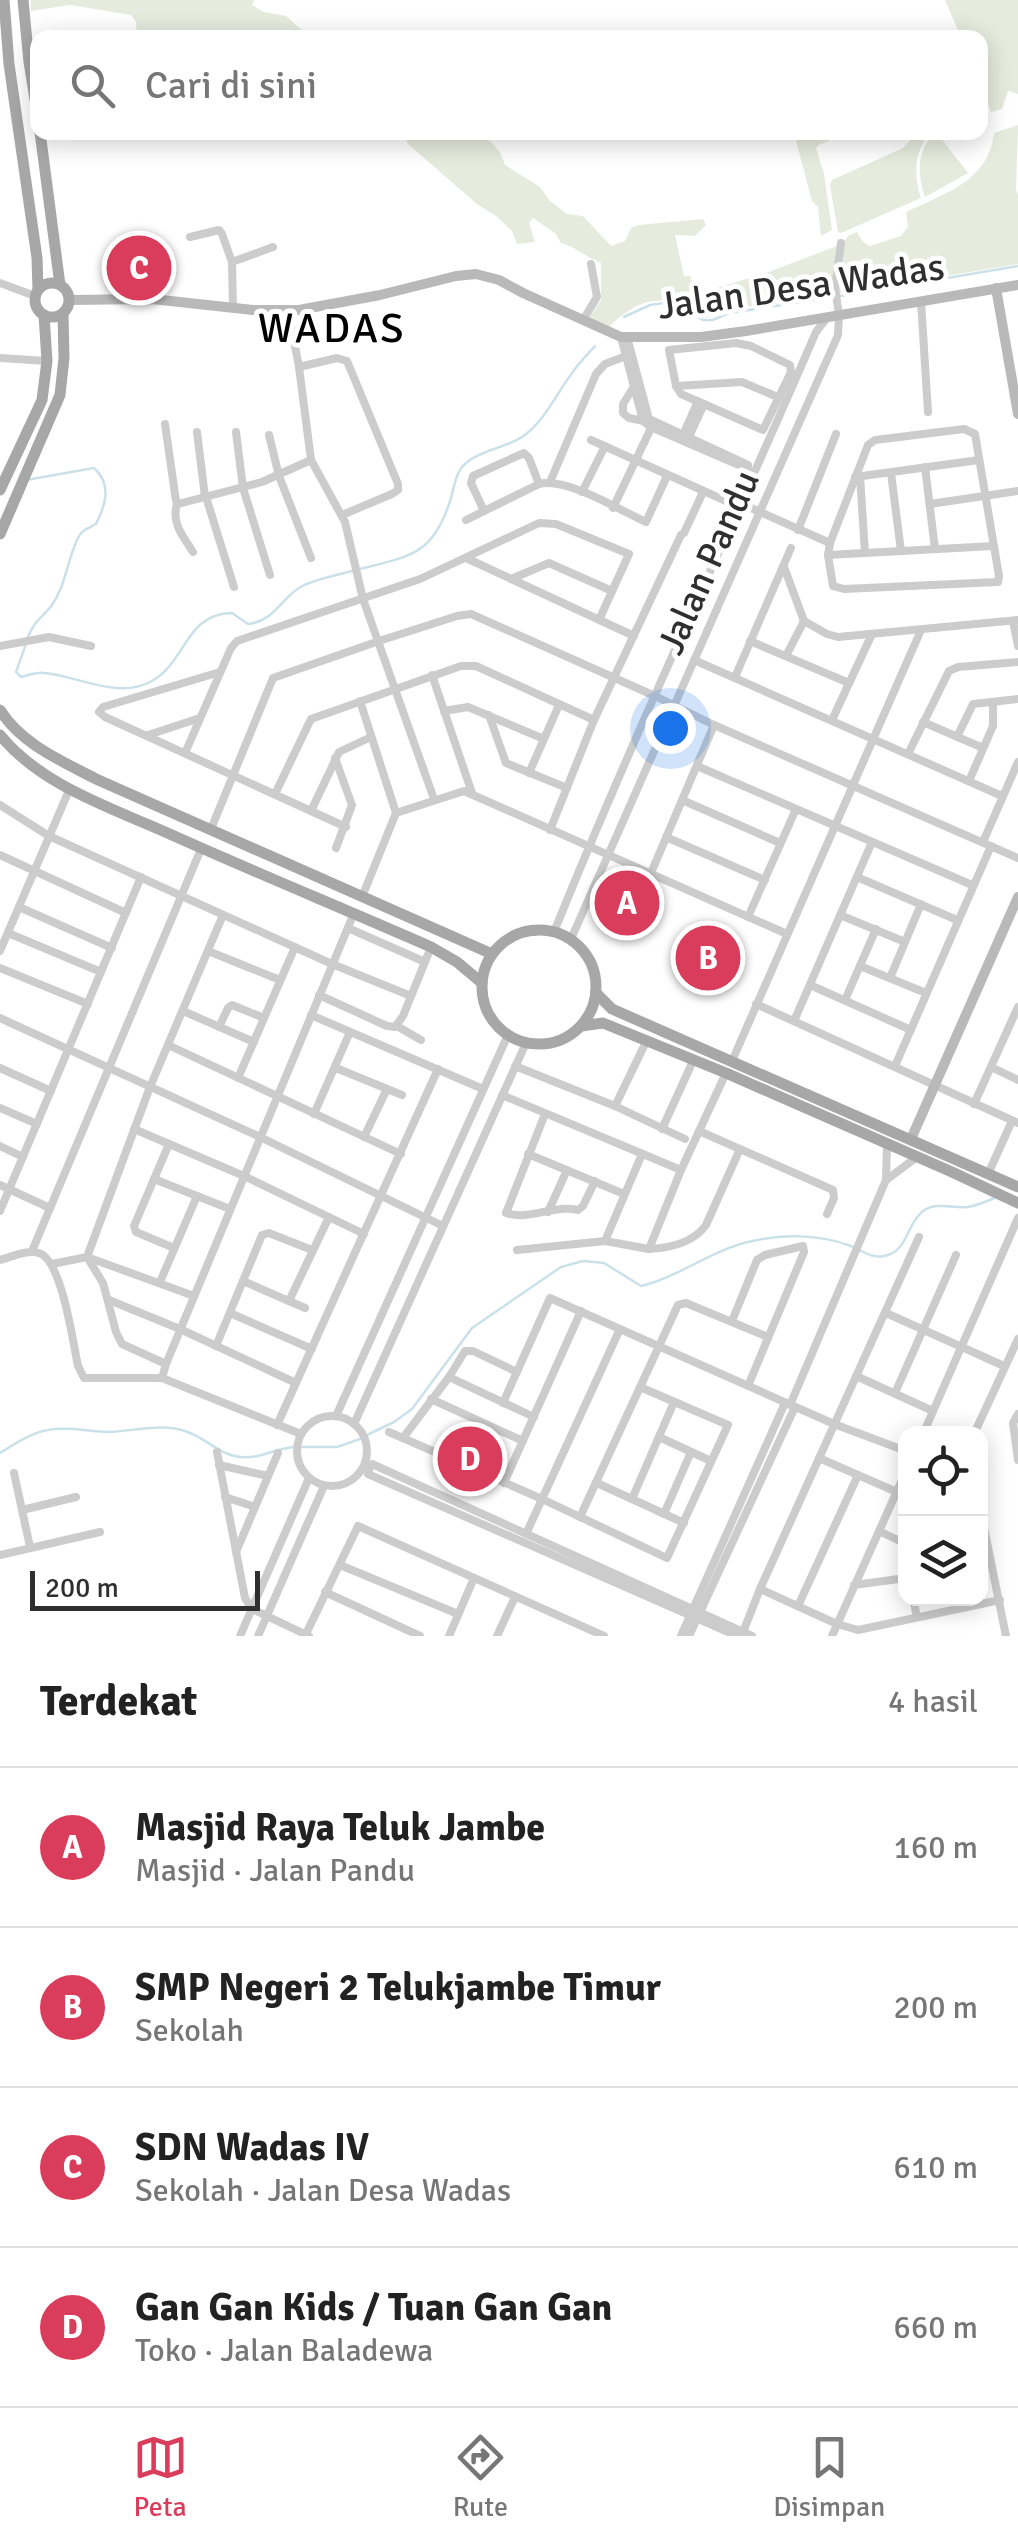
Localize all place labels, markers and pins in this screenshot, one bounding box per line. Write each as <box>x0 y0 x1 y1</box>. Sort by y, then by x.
pin: C <box>106 230 172 306</box>
pin: A <box>594 866 660 940</box>
pin: B <box>676 920 740 996</box>
pin: D <box>438 1422 502 1496</box>

